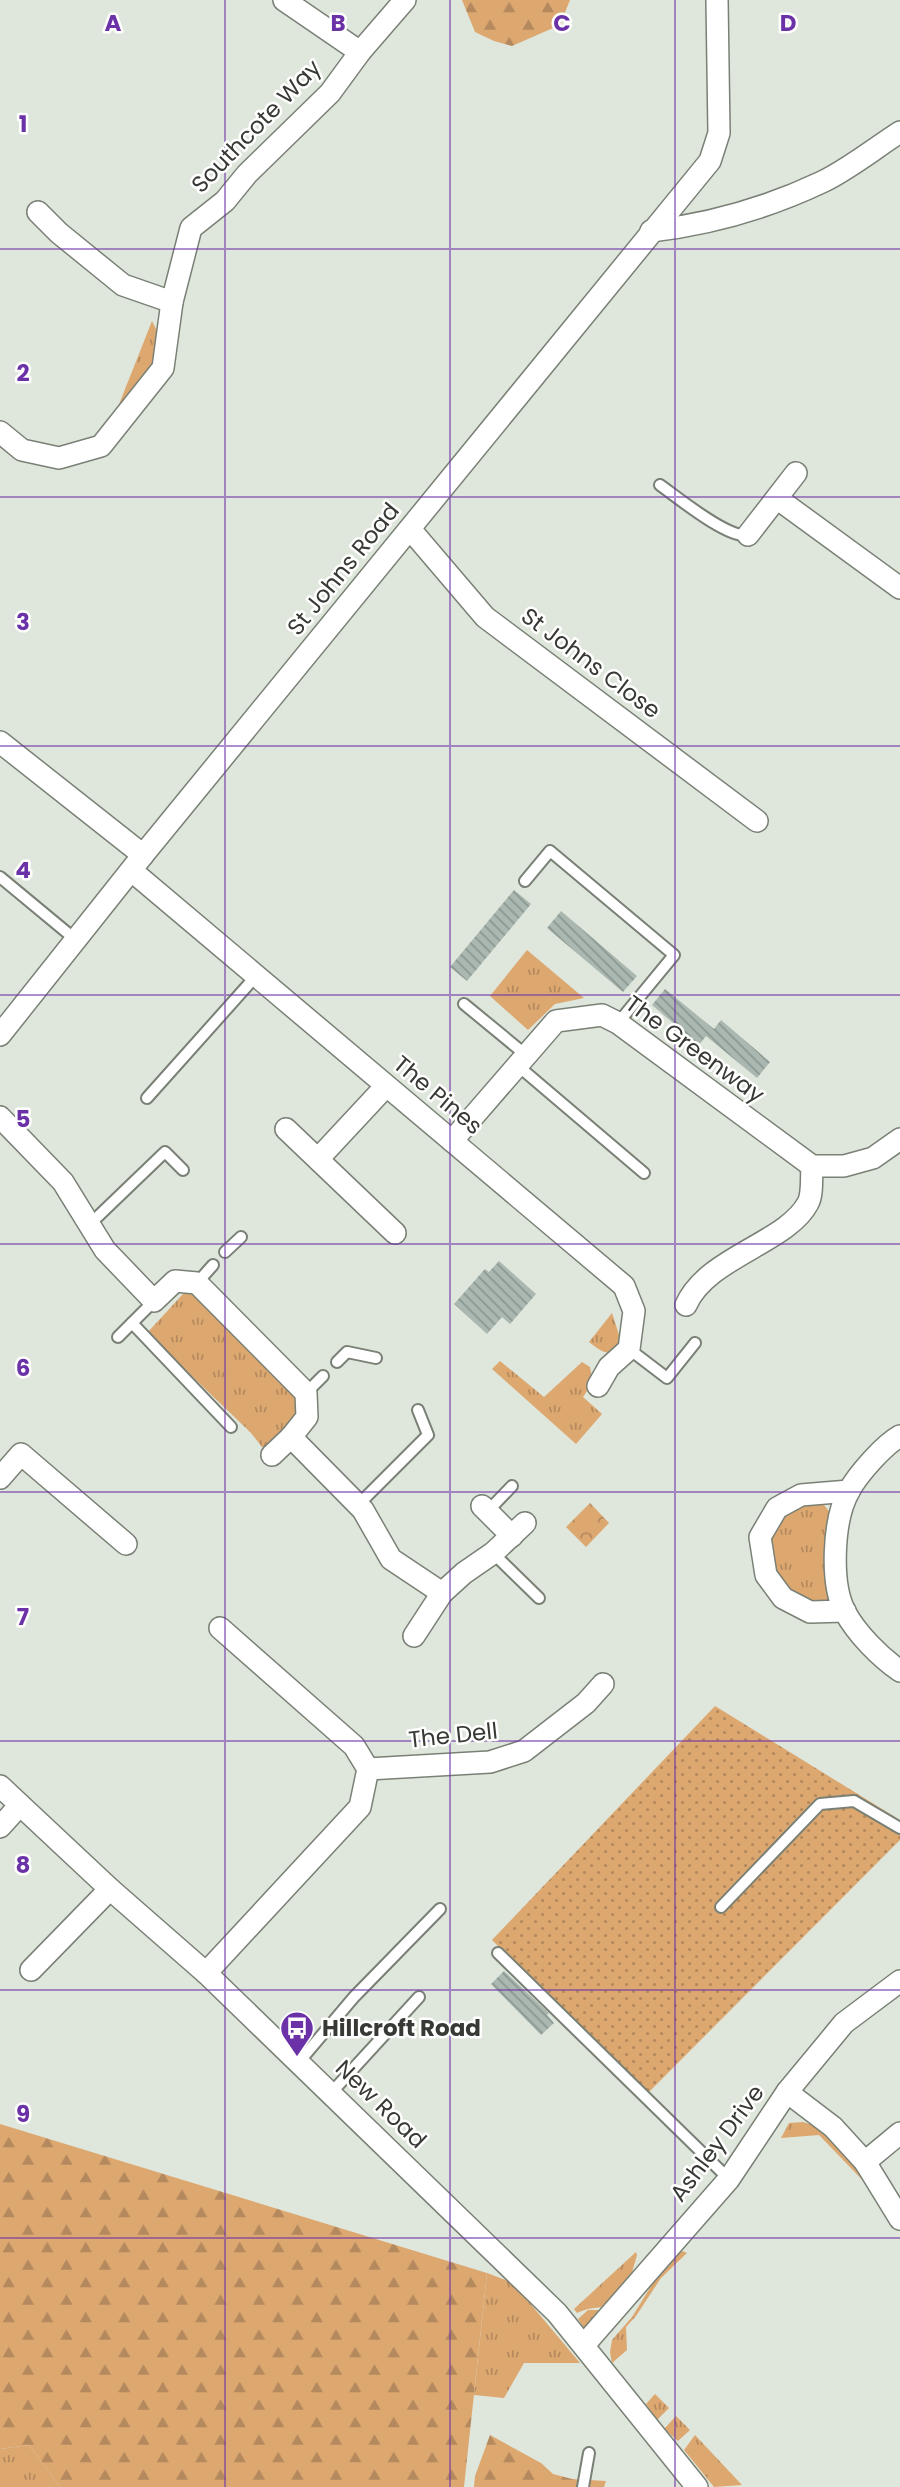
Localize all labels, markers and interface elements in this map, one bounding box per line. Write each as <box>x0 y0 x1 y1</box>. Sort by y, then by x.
text: A <box>105 7 122 39</box>
text: B <box>330 7 346 39</box>
text: C <box>553 7 571 39</box>
text: D <box>780 7 796 39</box>
street label: Southcote Way <box>184 52 328 200</box>
text: 1 <box>19 108 27 140</box>
text: 2 <box>16 357 30 389</box>
street label: St Johns Road <box>279 496 407 642</box>
street label: St Johns Close <box>515 600 667 726</box>
text: 3 <box>16 606 30 638</box>
text: 4 <box>15 854 31 886</box>
street label: The Greenway <box>619 988 771 1110</box>
street label: The Pines <box>387 1048 489 1142</box>
text: 5 <box>16 1103 30 1135</box>
text: 6 <box>16 1352 30 1384</box>
text: 7 <box>17 1601 29 1633</box>
street label: The Dell <box>407 1714 499 1756</box>
text: 8 <box>16 1849 30 1881</box>
bus stop icon: Hillcroft Road <box>278 2009 316 2058</box>
place label: Hillcroft Road <box>322 2012 481 2044</box>
street label: New Road <box>328 2052 434 2156</box>
street label: Ashley Drive <box>662 2078 772 2208</box>
text: 9 <box>16 2098 30 2130</box>

